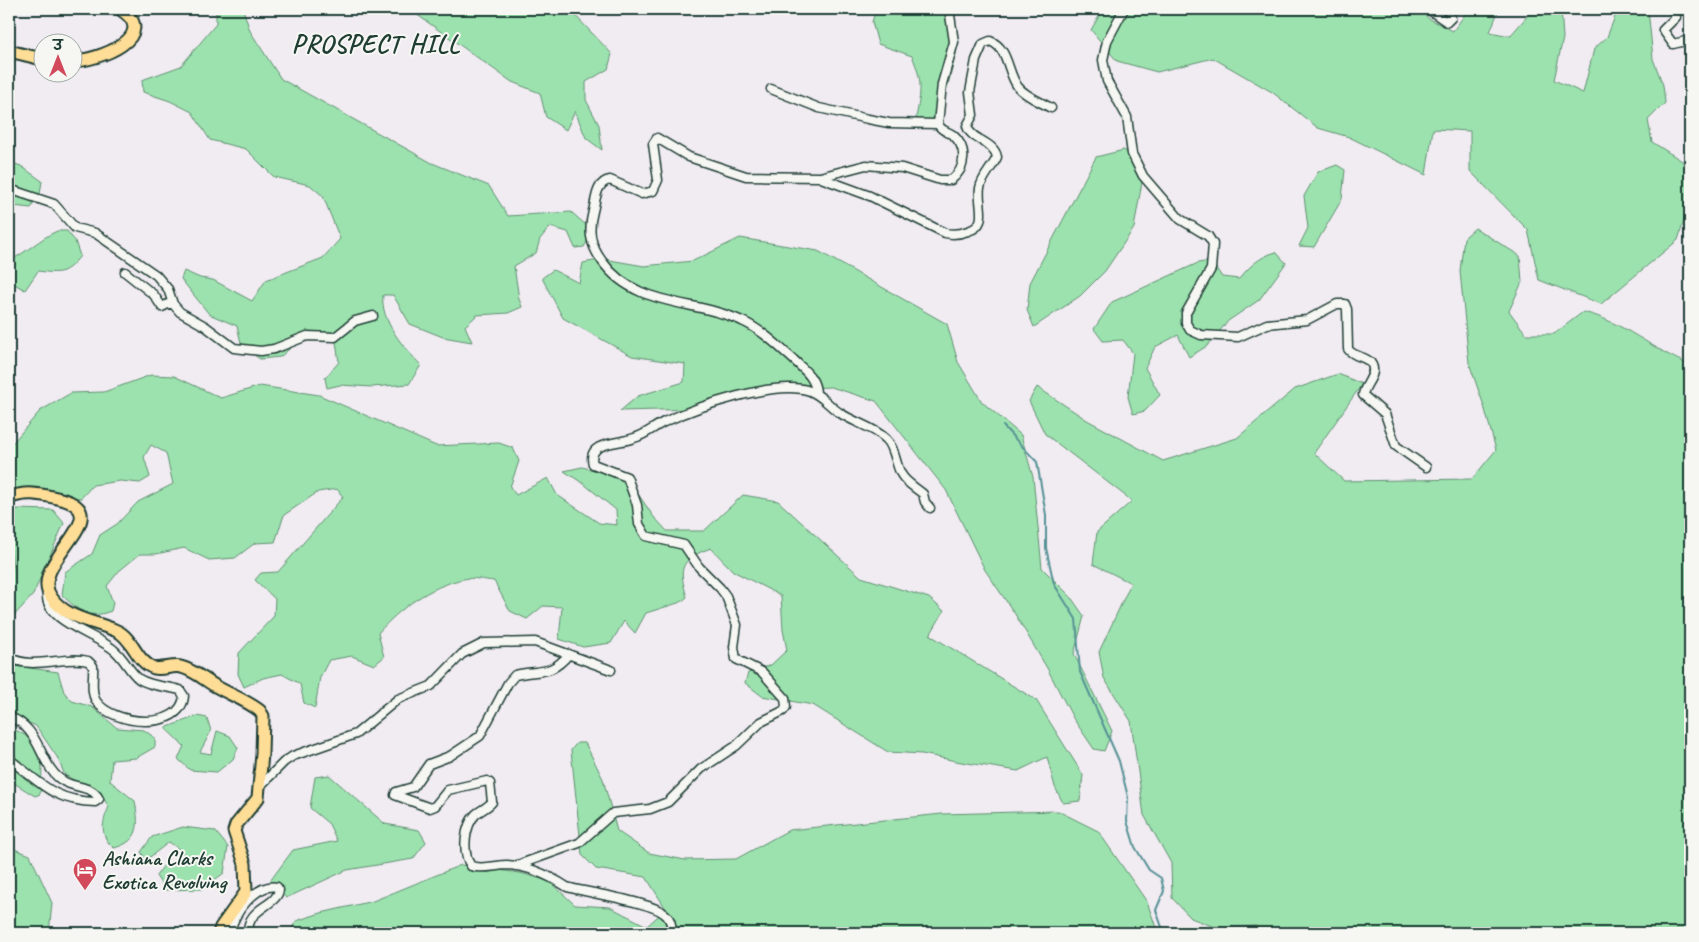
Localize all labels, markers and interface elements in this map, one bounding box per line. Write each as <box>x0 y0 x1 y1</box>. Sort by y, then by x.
district label: PROSPECT HILL <box>292 27 461 60</box>
north arrow <box>32 32 82 82</box>
text: उ <box>51 37 64 54</box>
place label: Ashiana Clarks Exotica Revolving <box>102 845 228 895</box>
hotel icon: Ashiana Clarks Exotica Revolving <box>72 857 98 891</box>

